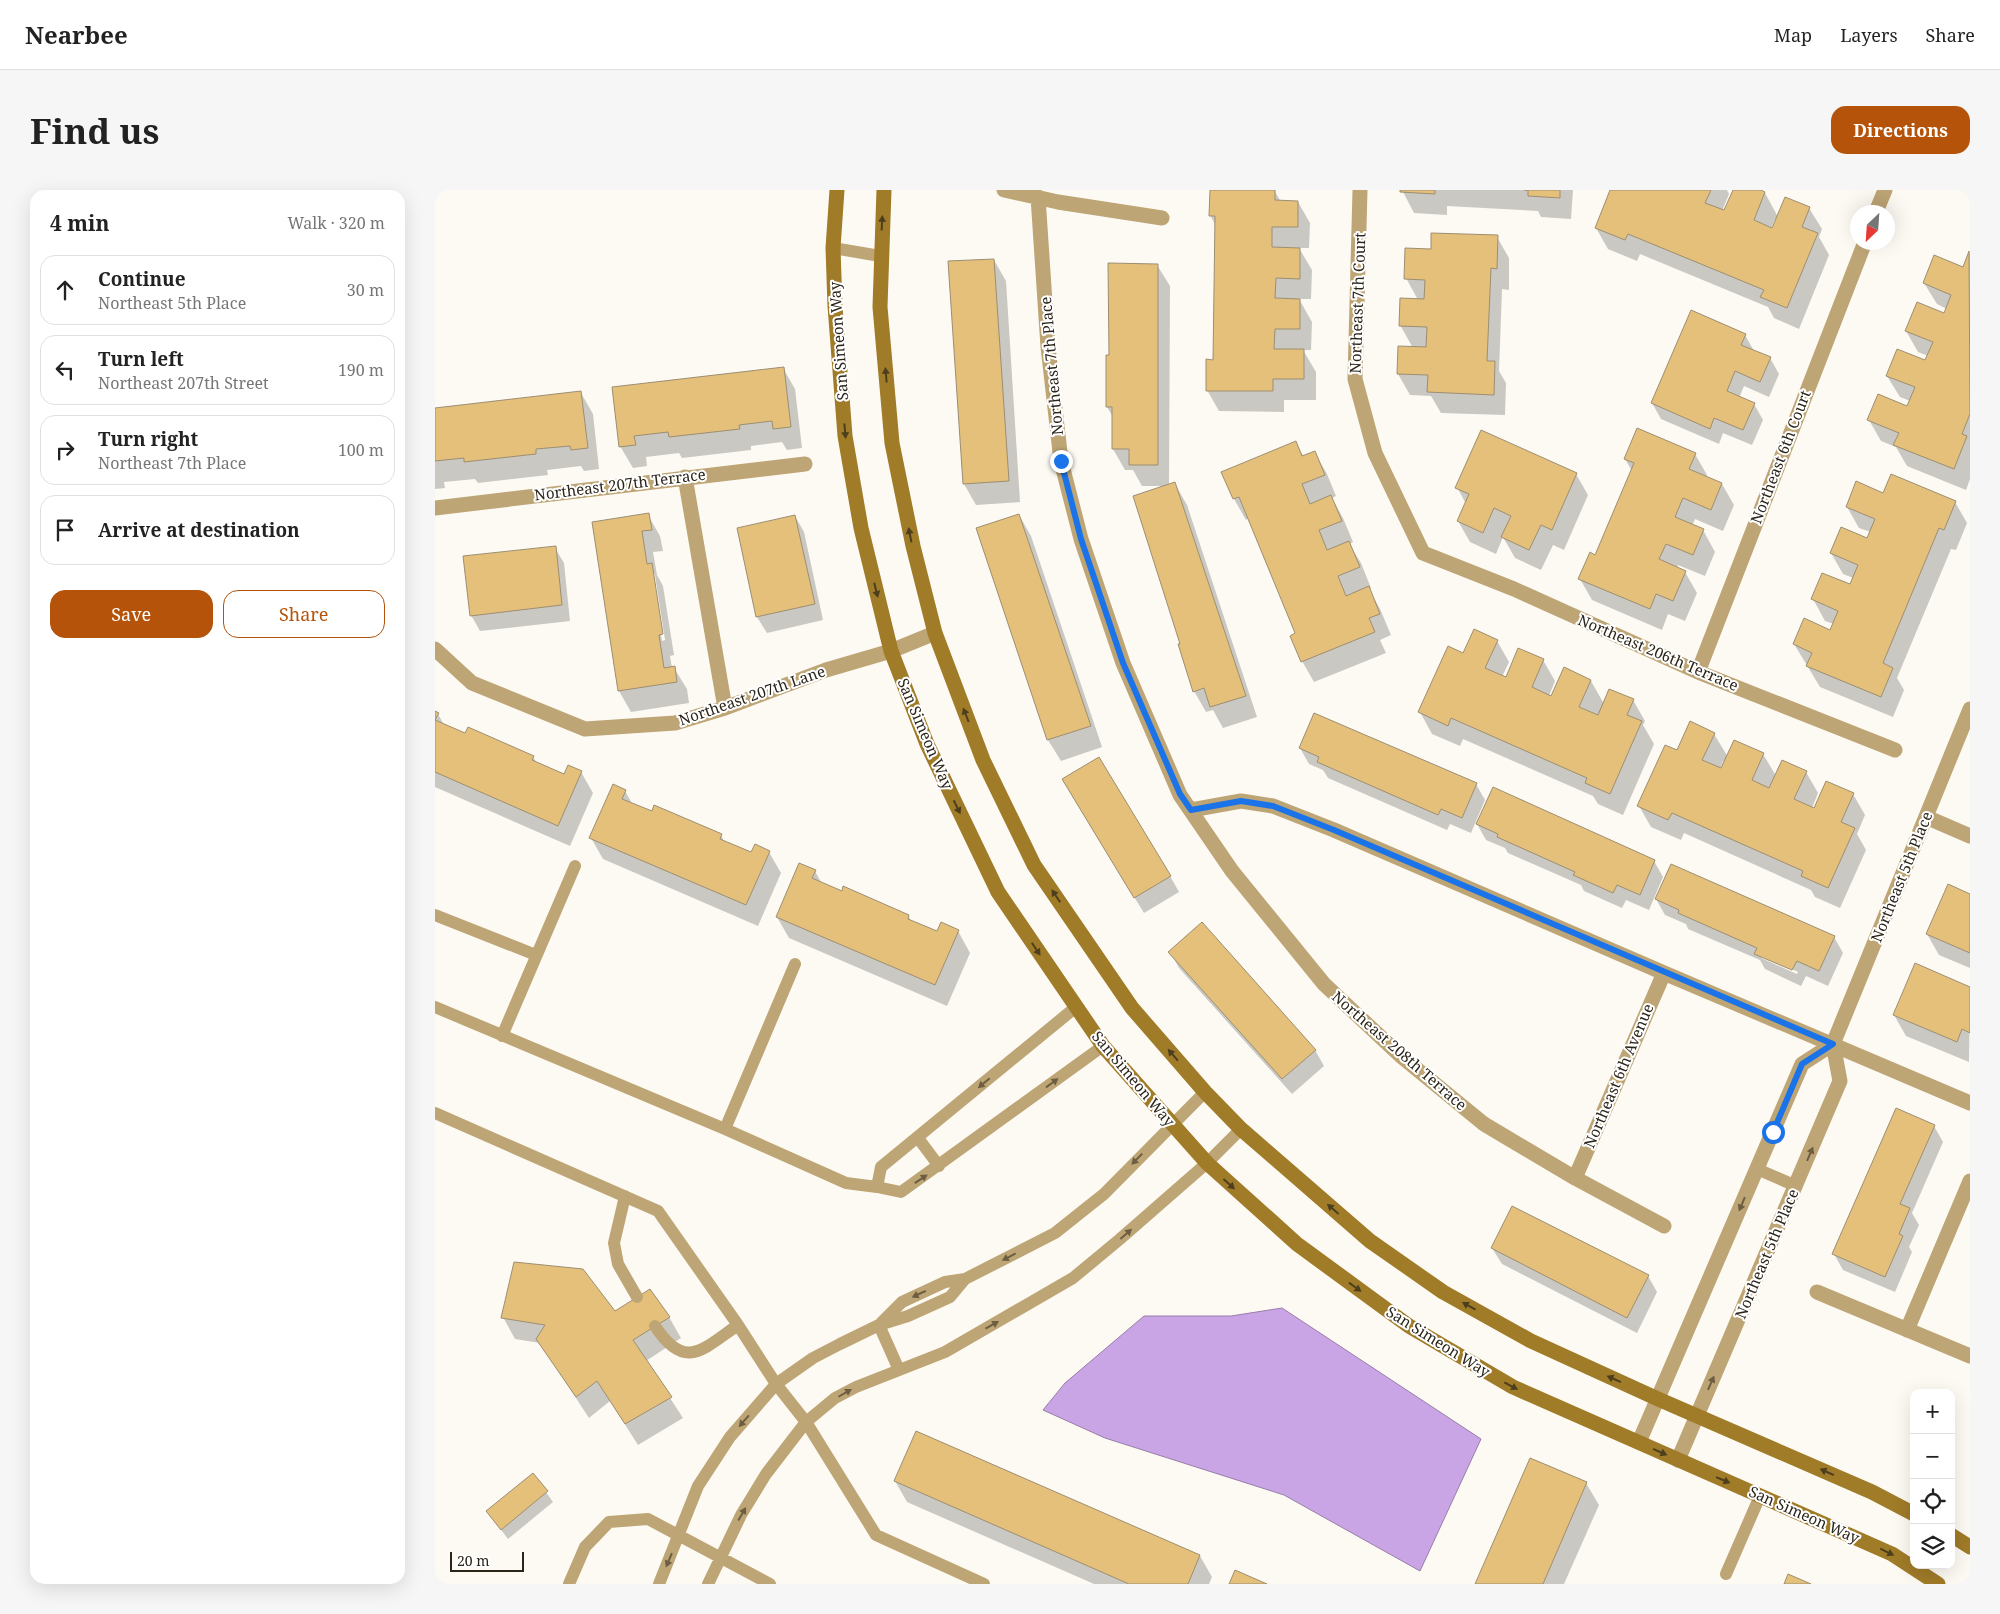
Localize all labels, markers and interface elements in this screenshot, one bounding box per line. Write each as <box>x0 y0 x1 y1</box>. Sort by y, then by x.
text: Nearbee <box>25 18 128 51</box>
text: Map <box>1774 23 1812 47</box>
text: Layers <box>1840 23 1898 47</box>
text: Share <box>1926 23 1975 47</box>
button: Directions <box>1831 106 1970 154</box>
text: Find us <box>30 107 159 154</box>
north arrow <box>1850 205 1895 250</box>
text: 4 min <box>50 209 109 237</box>
text: Walk · 320 m <box>288 212 385 234</box>
one-way arrow <box>879 215 887 231</box>
street label: Northeast 7th Court <box>1345 232 1369 374</box>
text: Continue <box>98 266 186 292</box>
icon: ahead <box>51 276 79 304</box>
text: 30 m <box>347 279 384 301</box>
street label: San Simeon Way <box>824 281 852 401</box>
text: Northeast 5th Place <box>98 292 246 314</box>
street label: Northeast 7th Place <box>1035 296 1067 436</box>
text: Turn left <box>98 346 184 372</box>
icon: left <box>51 356 79 384</box>
text: 190 m <box>338 359 384 381</box>
one-way arrow <box>881 366 889 382</box>
text: Northeast 207th Street <box>98 372 269 394</box>
street label: Northeast 6th Court <box>1745 387 1815 526</box>
one-way arrow <box>841 423 849 439</box>
text: Turn right <box>98 426 198 452</box>
icon: right <box>51 436 79 464</box>
text: 100 m <box>338 439 384 461</box>
route end <box>1050 450 1073 473</box>
text: Northeast 7th Place <box>98 452 246 474</box>
street label: Northeast 207th Terrace <box>533 464 707 504</box>
icon: arrive <box>51 516 79 544</box>
text: Arrive at destination <box>98 517 300 543</box>
one-way arrow <box>906 527 914 543</box>
one-way arrow <box>872 583 880 598</box>
button: Save <box>50 590 213 638</box>
button: Share <box>223 590 385 638</box>
street label: Northeast 206th Terrace <box>1575 609 1742 695</box>
street label: Northeast 207th Lane <box>676 661 828 730</box>
street label: San Simeon Way <box>893 675 959 793</box>
one-way arrow <box>961 707 969 722</box>
one-way arrow <box>953 800 961 814</box>
street label: Northeast 5th Place <box>1866 808 1936 945</box>
one-way arrow <box>1051 889 1060 903</box>
one-way arrow <box>1031 942 1041 955</box>
street label: Northeast 208th Terrace <box>1328 986 1471 1114</box>
street label: Northeast 6th Avenue <box>1579 1000 1658 1151</box>
street label: San Simeon Way <box>1088 1026 1180 1131</box>
one-way arrow <box>1167 1048 1178 1061</box>
one-way arrow <box>979 1077 991 1089</box>
one-way arrow <box>1045 1078 1059 1088</box>
route start <box>1762 1121 1785 1144</box>
one-way arrow <box>1806 1147 1814 1161</box>
one-way arrow <box>1131 1153 1143 1165</box>
one-way arrow <box>914 1174 927 1184</box>
one-way arrow <box>1223 1178 1235 1190</box>
street label: Northeast 5th Place <box>1730 1186 1802 1322</box>
one-way arrow <box>1737 1197 1745 1211</box>
one-way arrow <box>1328 1203 1340 1215</box>
one-way arrow <box>1119 1229 1132 1240</box>
one-way arrow <box>1001 1253 1016 1261</box>
one-way arrow <box>1348 1282 1362 1292</box>
one-way arrow <box>912 1290 926 1298</box>
street label: San Simeon Way <box>1383 1301 1495 1381</box>
one-way arrow <box>1462 1302 1475 1311</box>
one-way arrow <box>985 1321 999 1330</box>
one-way arrow <box>1607 1375 1621 1383</box>
one-way arrow <box>1708 1376 1716 1390</box>
one-way arrow <box>1504 1382 1518 1390</box>
one-way arrow <box>837 1389 852 1397</box>
map controls <box>1910 1389 1955 1569</box>
button: + <box>1910 1389 1955 1434</box>
one-way arrow <box>738 1415 750 1427</box>
button: − <box>1910 1434 1955 1479</box>
one-way arrow <box>1653 1448 1667 1456</box>
one-way arrow <box>1820 1468 1834 1476</box>
one-way arrow <box>1716 1476 1730 1484</box>
button: locate <box>1910 1479 1955 1524</box>
street label: San Simeon Way <box>1746 1481 1863 1548</box>
one-way arrow <box>738 1507 747 1520</box>
button: layers <box>1910 1524 1955 1569</box>
one-way arrow <box>1880 1548 1895 1556</box>
scale bar <box>450 1549 524 1572</box>
text: 20 m <box>457 1551 490 1570</box>
one-way arrow <box>665 1553 673 1568</box>

